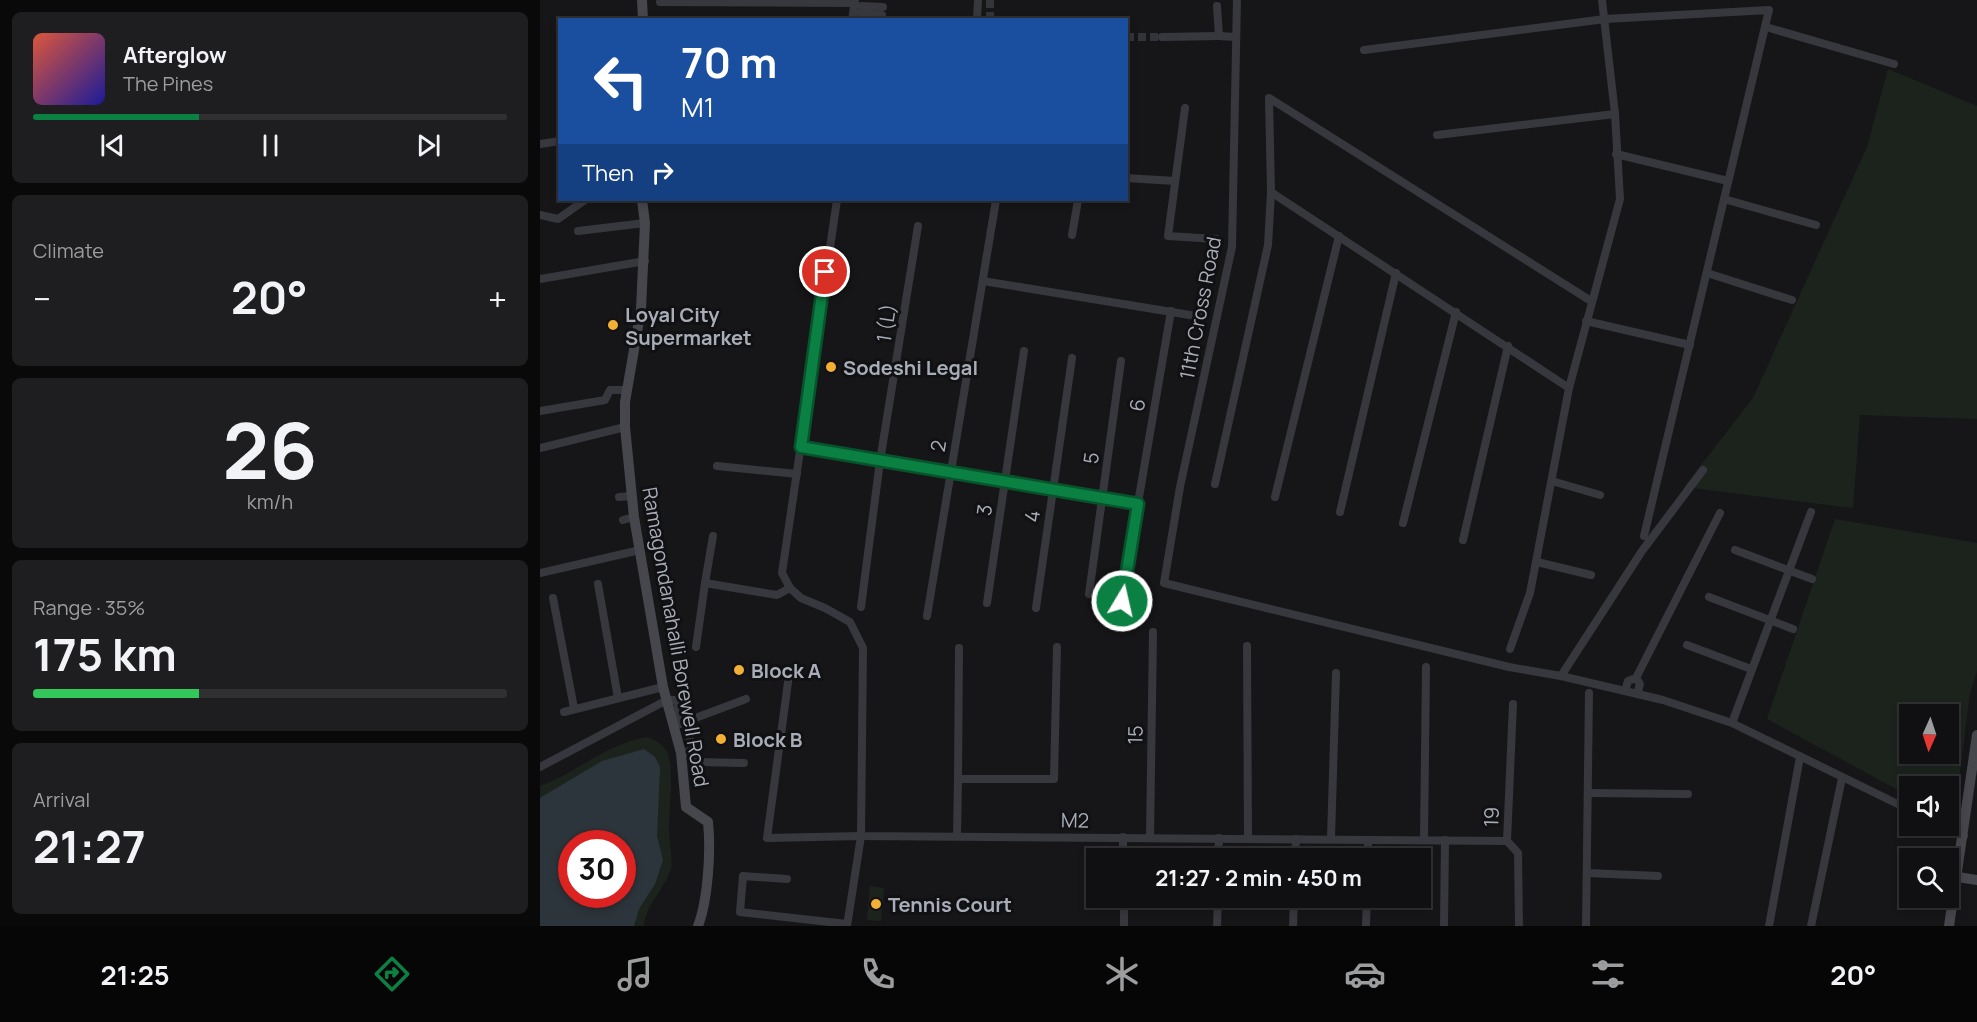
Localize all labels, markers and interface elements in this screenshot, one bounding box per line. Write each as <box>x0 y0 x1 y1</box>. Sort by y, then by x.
text: 70 m <box>681 33 777 91</box>
text: Afterglow <box>123 40 227 70</box>
icon: left <box>582 42 660 120</box>
text: The Pines <box>123 70 213 97</box>
text: M1 <box>681 88 714 125</box>
icon: previous <box>96 129 129 162</box>
icon: pause <box>254 129 287 162</box>
icon: next <box>412 129 445 162</box>
icon: right <box>646 156 679 189</box>
text: Then <box>582 158 634 188</box>
street label: 11th Cross Road <box>1173 234 1227 382</box>
text: Climate <box>33 237 104 264</box>
pin <box>799 246 850 297</box>
icon: arrive <box>808 255 841 288</box>
text: 20° <box>231 266 308 328</box>
text: − <box>33 276 51 321</box>
text: + <box>488 276 507 321</box>
place label: Loyal City Supermarket <box>625 301 752 351</box>
street label: 1 (L) <box>870 302 902 344</box>
marker: Loyal City Supermarket <box>606 318 620 332</box>
place label: Sodeshi Legal <box>843 354 978 381</box>
marker: Sodeshi Legal <box>824 360 838 374</box>
text: 26 <box>223 396 317 502</box>
street label: 6 <box>1123 397 1151 413</box>
street label: 2 <box>924 438 952 454</box>
street label: 5 <box>1077 450 1105 466</box>
street label: Ramagondanahalli Borewell Road <box>636 485 716 789</box>
text: km/h <box>247 488 293 515</box>
street label: 3 <box>970 503 998 517</box>
street label: 4 <box>1018 508 1046 524</box>
position arrow <box>1090 569 1154 633</box>
text: Range · 35% <box>33 594 145 621</box>
text: 175 km <box>33 623 177 685</box>
place label: Block A <box>751 657 822 684</box>
marker: Block A <box>732 663 746 677</box>
north arrow <box>1899 704 1959 764</box>
map controls <box>1899 704 1959 908</box>
street label: 15 <box>1121 725 1149 745</box>
place label: Block B <box>733 726 803 753</box>
marker: Block B <box>714 732 728 746</box>
button: sound <box>1899 776 1959 836</box>
text: Arrival <box>33 786 90 813</box>
street label: M2 <box>1061 806 1089 834</box>
street label: 19 <box>1477 806 1505 828</box>
text: 21:27 <box>33 815 146 877</box>
speed limit sign: 30 <box>558 830 636 908</box>
button: search <box>1899 848 1959 908</box>
text: 21:27 · 2 min · 450 m <box>1155 863 1362 893</box>
place label: Tennis Court <box>888 891 1012 918</box>
marker: Tennis Court <box>869 897 883 911</box>
icon: directions <box>371 953 413 995</box>
icon: music <box>614 953 656 995</box>
icon: phone <box>857 953 899 995</box>
icon: climate <box>1101 953 1143 995</box>
icon: car <box>1344 953 1386 995</box>
icon: filters <box>1587 953 1629 995</box>
text: 21:25 <box>101 956 170 993</box>
text: 20° <box>1830 956 1876 993</box>

